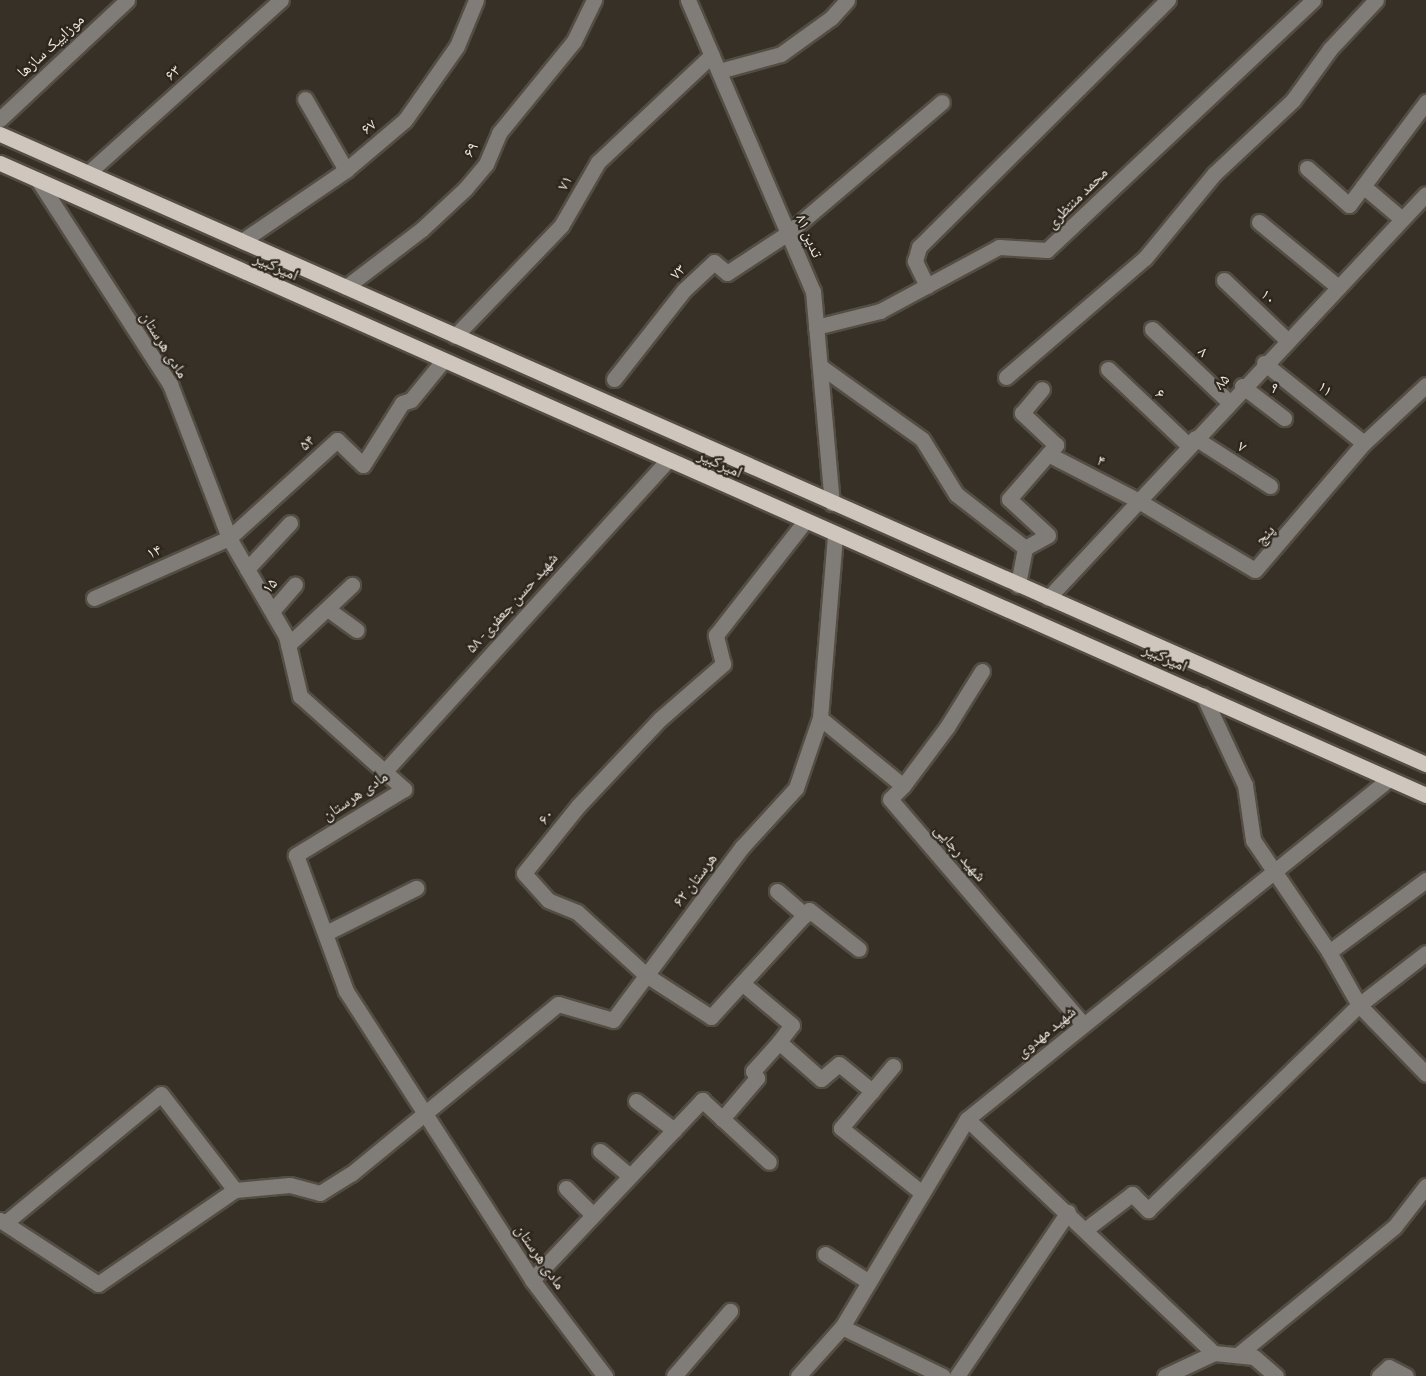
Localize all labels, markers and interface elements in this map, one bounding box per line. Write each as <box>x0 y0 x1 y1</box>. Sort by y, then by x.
street label: موزاییک سازها <box>14 10 88 82</box>
street label: ۶۳ <box>161 61 185 85</box>
street label: ۶۷ <box>357 115 381 139</box>
street label: ۶۹ <box>459 139 483 161</box>
street label: محمد منتظری <box>1042 163 1112 233</box>
street label: ۷۱ <box>553 172 577 194</box>
street label: تدین ۸۱ <box>791 211 827 261</box>
street label: امیرکبیر <box>251 249 301 285</box>
street label: ۷۳ <box>666 260 690 284</box>
street label: ۱۰ <box>1256 285 1280 309</box>
street label: مادی هرستان <box>136 308 192 382</box>
street label: ۸ <box>1194 343 1212 361</box>
street label: ۸۵ <box>1210 370 1234 394</box>
street label: ۱۱ <box>1313 377 1337 401</box>
street label: ۹ <box>1265 378 1283 398</box>
street label: ۶ <box>1151 385 1169 403</box>
street label: ۵۴ <box>295 431 319 455</box>
street label: ۷ <box>1234 437 1250 457</box>
street label: امیرکبیر <box>695 446 745 482</box>
street label: ۴ <box>1093 451 1109 471</box>
street label: پنج <box>1251 521 1279 549</box>
street label: ۱۴ <box>144 540 164 564</box>
street label: شهید حسن جعفری- ۵۸ <box>462 549 562 657</box>
street label: ۱۵ <box>258 574 282 598</box>
street label: امیرکبیر <box>1140 640 1190 676</box>
street label: مادی هرستان <box>318 767 392 825</box>
street label: ۶۰ <box>534 805 558 829</box>
street label: شهید رجایی <box>930 820 990 886</box>
street label: هرستان ۶۲ <box>669 850 721 910</box>
street label: شهید مهدوی <box>1012 1002 1080 1062</box>
street label: مادی هرستان <box>511 1221 569 1293</box>

